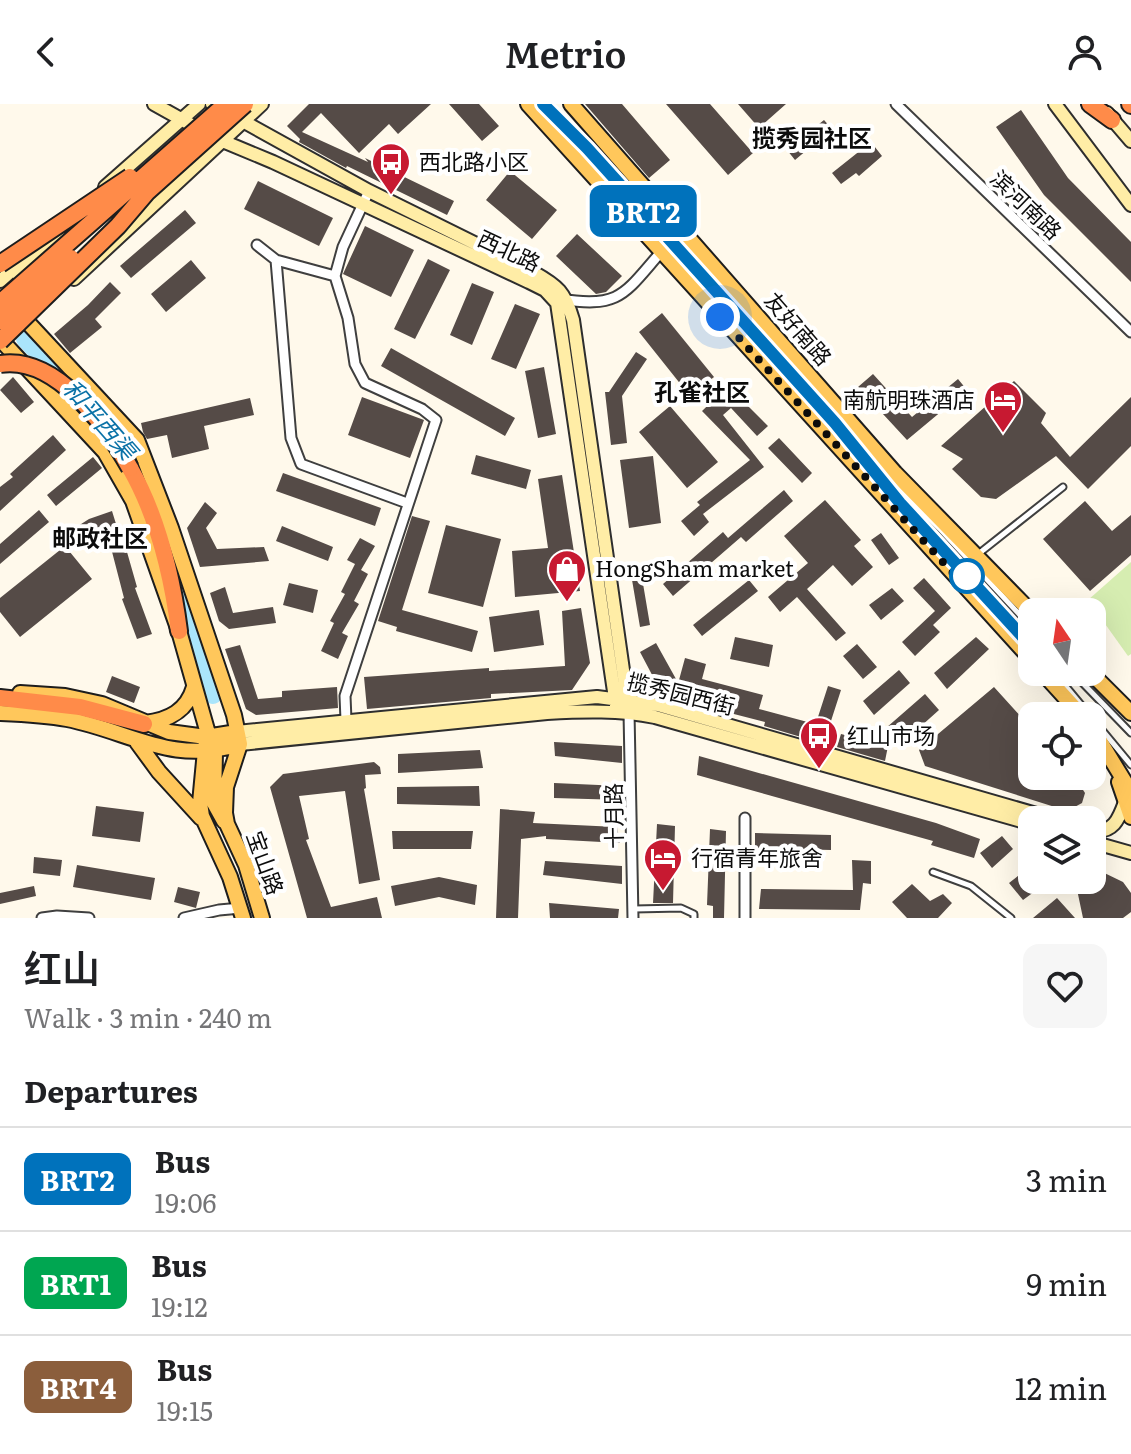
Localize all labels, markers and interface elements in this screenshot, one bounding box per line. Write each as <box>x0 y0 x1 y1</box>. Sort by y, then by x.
text: Metrio <box>504 26 627 79</box>
icon: back <box>24 30 68 74</box>
icon: person <box>1063 30 1107 74</box>
district label: 揽秀园社区 <box>752 119 872 154</box>
bus stop icon: 西北路小区 <box>370 141 412 196</box>
place label: 西北路小区 <box>419 144 529 177</box>
street label: 滨河南路 <box>984 161 1070 246</box>
line badge: BRT2 <box>587 185 699 237</box>
text: BRT2 <box>606 190 680 232</box>
street label: 西北路 <box>473 221 547 279</box>
street label: 友好南路 <box>758 284 840 372</box>
your location <box>700 297 740 337</box>
water label: 和平西渠 <box>56 371 148 468</box>
district label: 孔雀社区 <box>654 373 750 408</box>
hotel icon: 南航明珠酒店 <box>982 379 1024 434</box>
place label: 南航明珠酒店 <box>843 382 975 415</box>
district label: 邮政社区 <box>52 519 148 554</box>
shop icon: HongSham market <box>546 548 588 603</box>
place label: HongSham market <box>595 551 794 584</box>
unlabelled marker <box>950 559 984 593</box>
north arrow <box>1018 598 1106 686</box>
map controls <box>1018 598 1106 894</box>
street label: 揽秀园西街 <box>624 663 739 722</box>
button: locate <box>1018 702 1106 790</box>
bus stop icon: 红山市场 <box>798 715 840 770</box>
place label: 红山市场 <box>847 718 935 751</box>
street label: 十月路 <box>595 783 630 849</box>
button: layers <box>1018 806 1106 894</box>
street label: 宝山路 <box>240 826 293 899</box>
hotel icon: 行宿青年旅舍 <box>642 837 684 892</box>
place label: 行宿青年旅舍 <box>691 840 823 873</box>
text: 红山 <box>24 938 100 995</box>
button: heart <box>1023 944 1107 1028</box>
text: Walk · 3 min · 240 m <box>24 997 272 1036</box>
text: Departures <box>24 1068 198 1112</box>
text: Bus <box>155 1138 210 1182</box>
text: 3 min <box>1026 1157 1107 1201</box>
text: BRT2 <box>40 1158 115 1200</box>
text: 19:06 <box>155 1182 216 1221</box>
text: Bus <box>151 1242 207 1286</box>
text: 9 min <box>1026 1261 1107 1305</box>
text: BRT1 <box>40 1262 111 1304</box>
text: 19:12 <box>151 1286 208 1325</box>
text: Bus <box>156 1346 212 1390</box>
text: 12 min <box>1015 1365 1107 1409</box>
text: BRT4 <box>40 1366 116 1408</box>
text: 19:15 <box>156 1390 213 1429</box>

